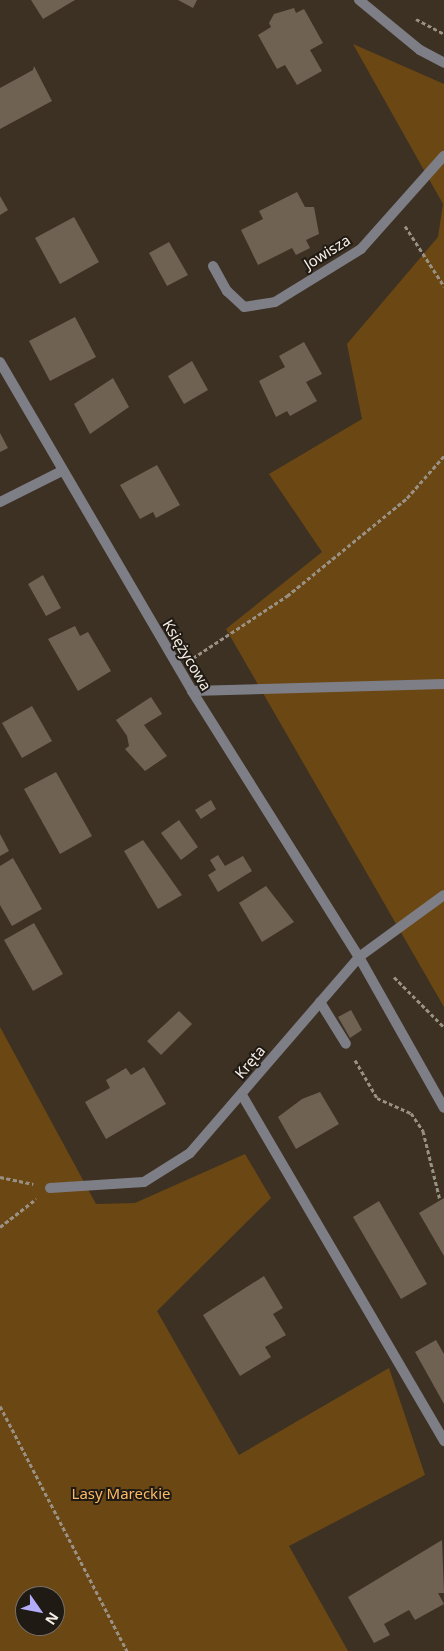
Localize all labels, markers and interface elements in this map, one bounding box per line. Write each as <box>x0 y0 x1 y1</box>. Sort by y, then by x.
street label: Jowisza <box>301 231 353 273</box>
street label: Księżycowa <box>159 616 215 694</box>
street label: Kręta <box>231 1042 269 1082</box>
park label: Lasy Mareckie <box>72 1485 170 1503</box>
north arrow <box>15 1586 65 1636</box>
text: N <box>41 1609 63 1629</box>

